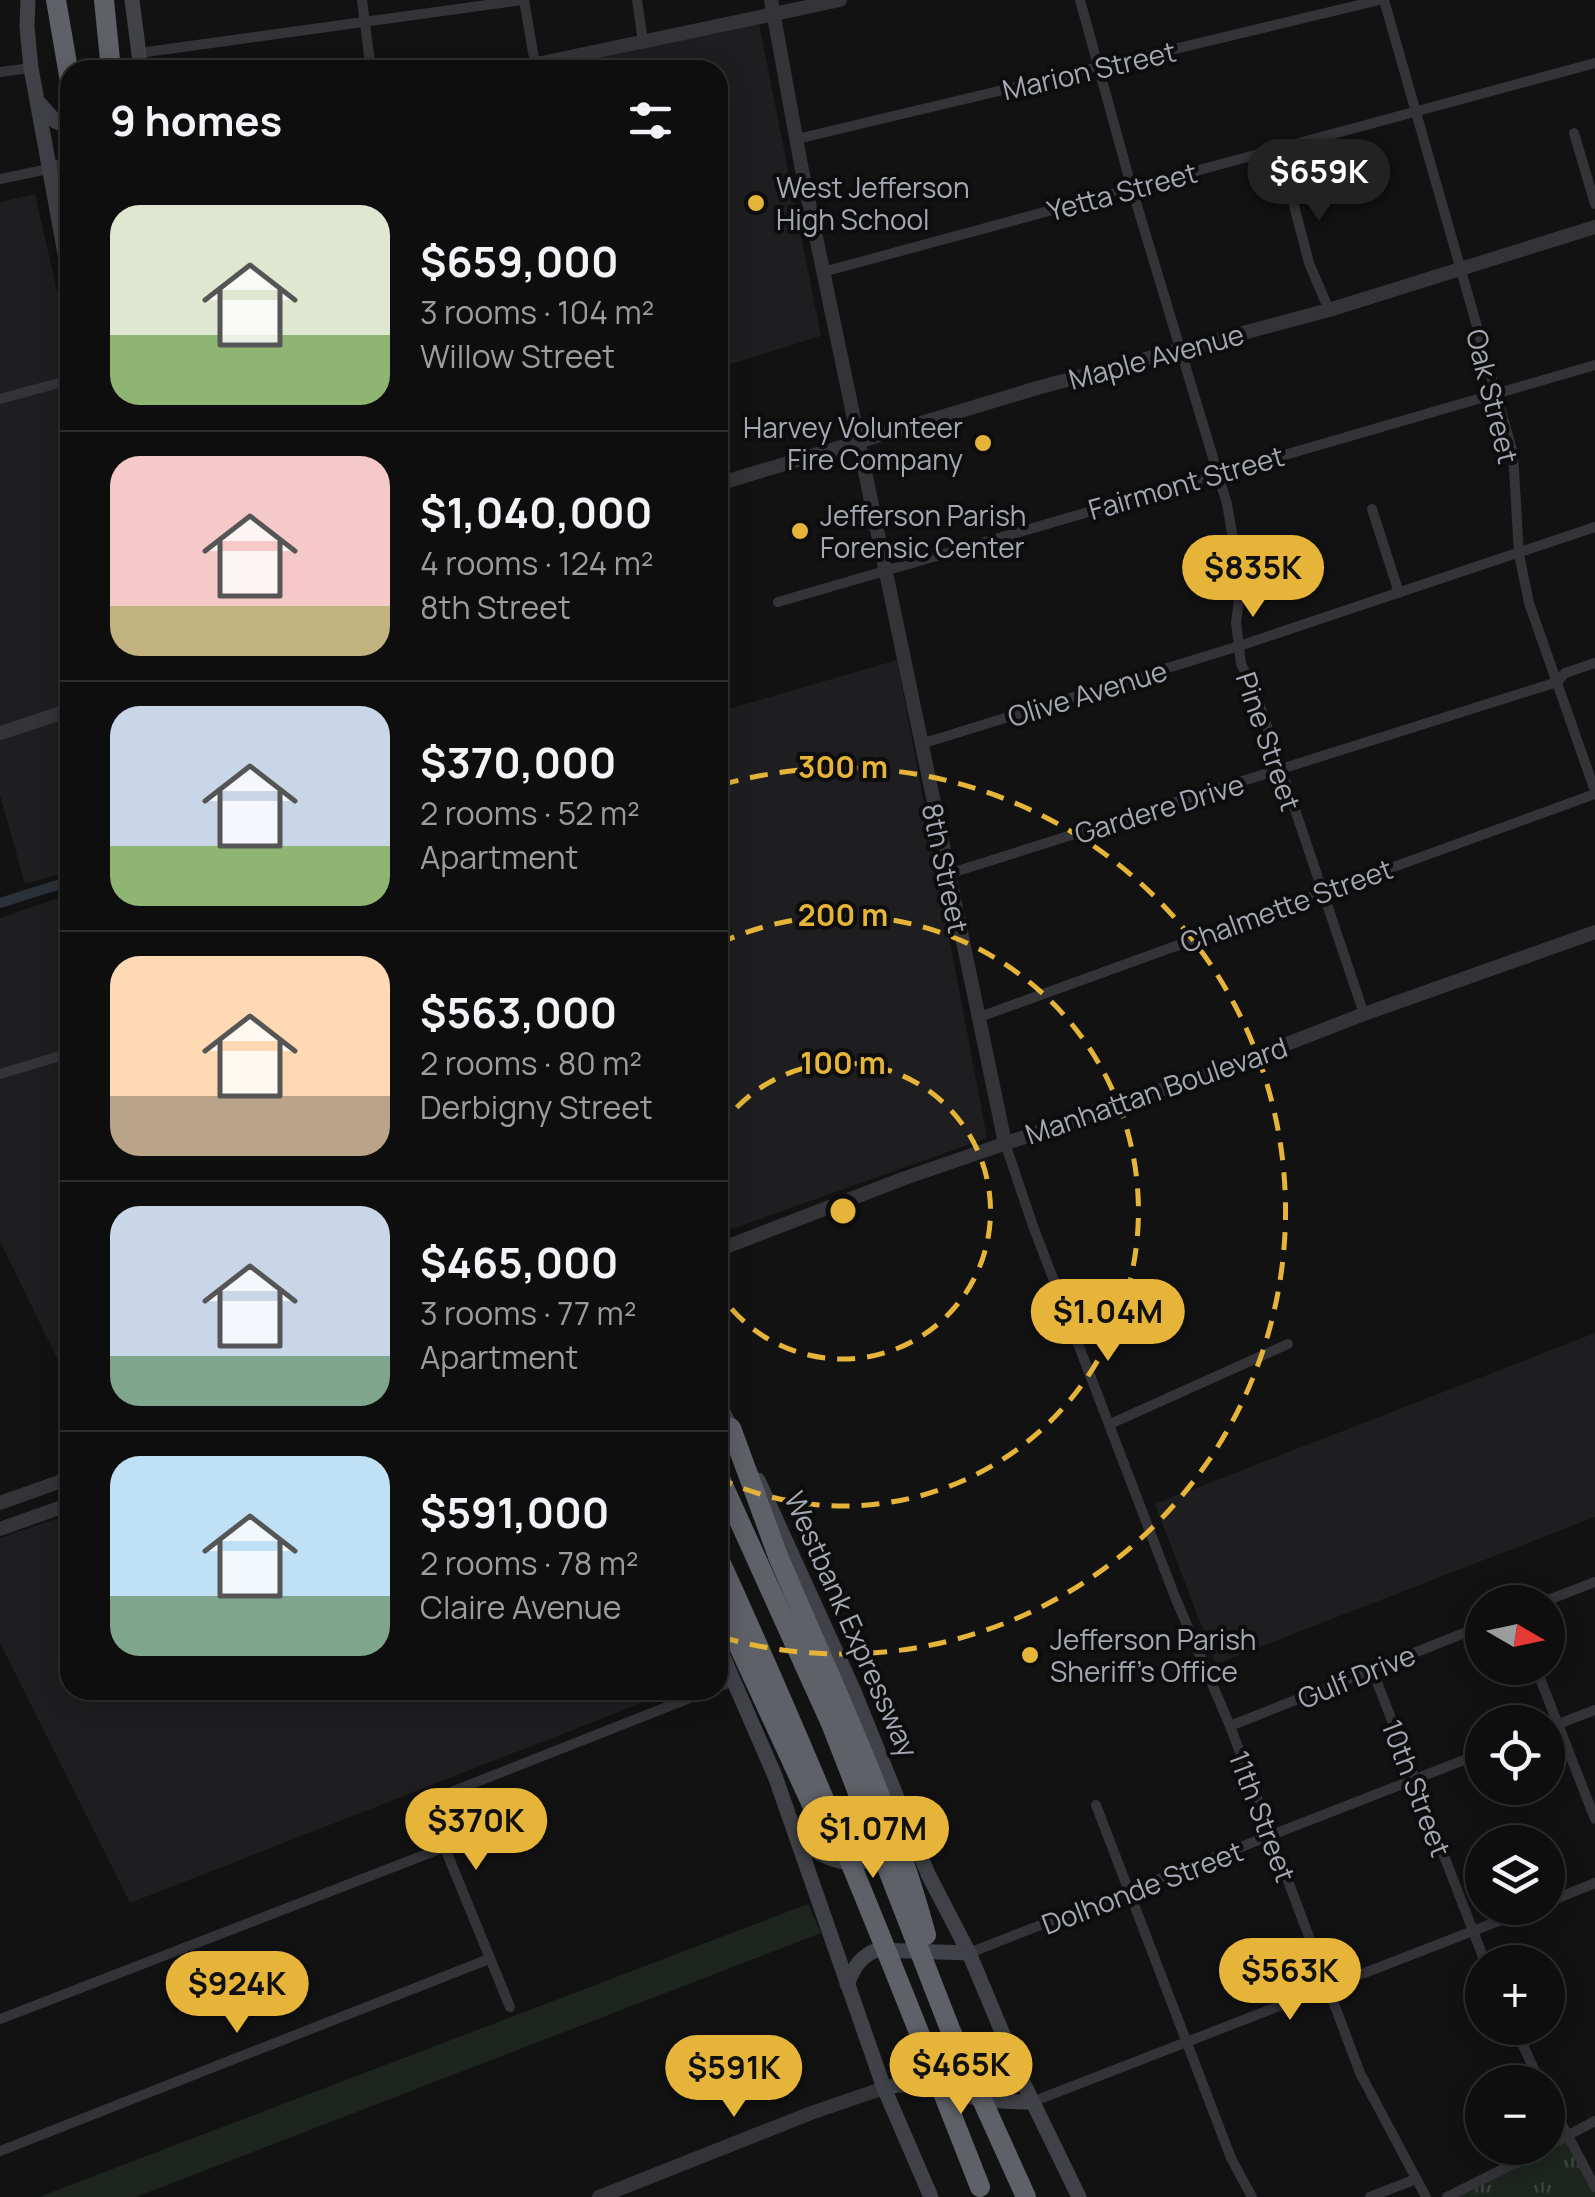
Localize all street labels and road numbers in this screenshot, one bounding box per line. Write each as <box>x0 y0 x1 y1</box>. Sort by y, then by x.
street label: Marion Street <box>999 32 1179 108</box>
street label: Yetta Street <box>1043 153 1201 229</box>
street label: Maple Avenue <box>1064 314 1248 398</box>
street label: Oak Street <box>1458 325 1528 467</box>
street label: Fairmont Street <box>1084 436 1288 528</box>
street label: Olive Avenue <box>1003 651 1171 735</box>
street label: Pine Street <box>1228 667 1310 815</box>
street label: Gardere Drive <box>1070 764 1248 852</box>
street label: 8th Street <box>914 800 978 936</box>
street label: Chalmette Street <box>1174 849 1398 961</box>
street label: Manhattan Boulevard <box>1020 1027 1292 1153</box>
street label: Westbank Expressway <box>776 1485 928 1763</box>
street label: Gulf Drive <box>1291 1635 1421 1717</box>
street label: 10th Street <box>1374 1714 1460 1862</box>
street label: 11th Street <box>1221 1745 1305 1887</box>
street label: Dolhonde Street <box>1036 1831 1248 1943</box>

